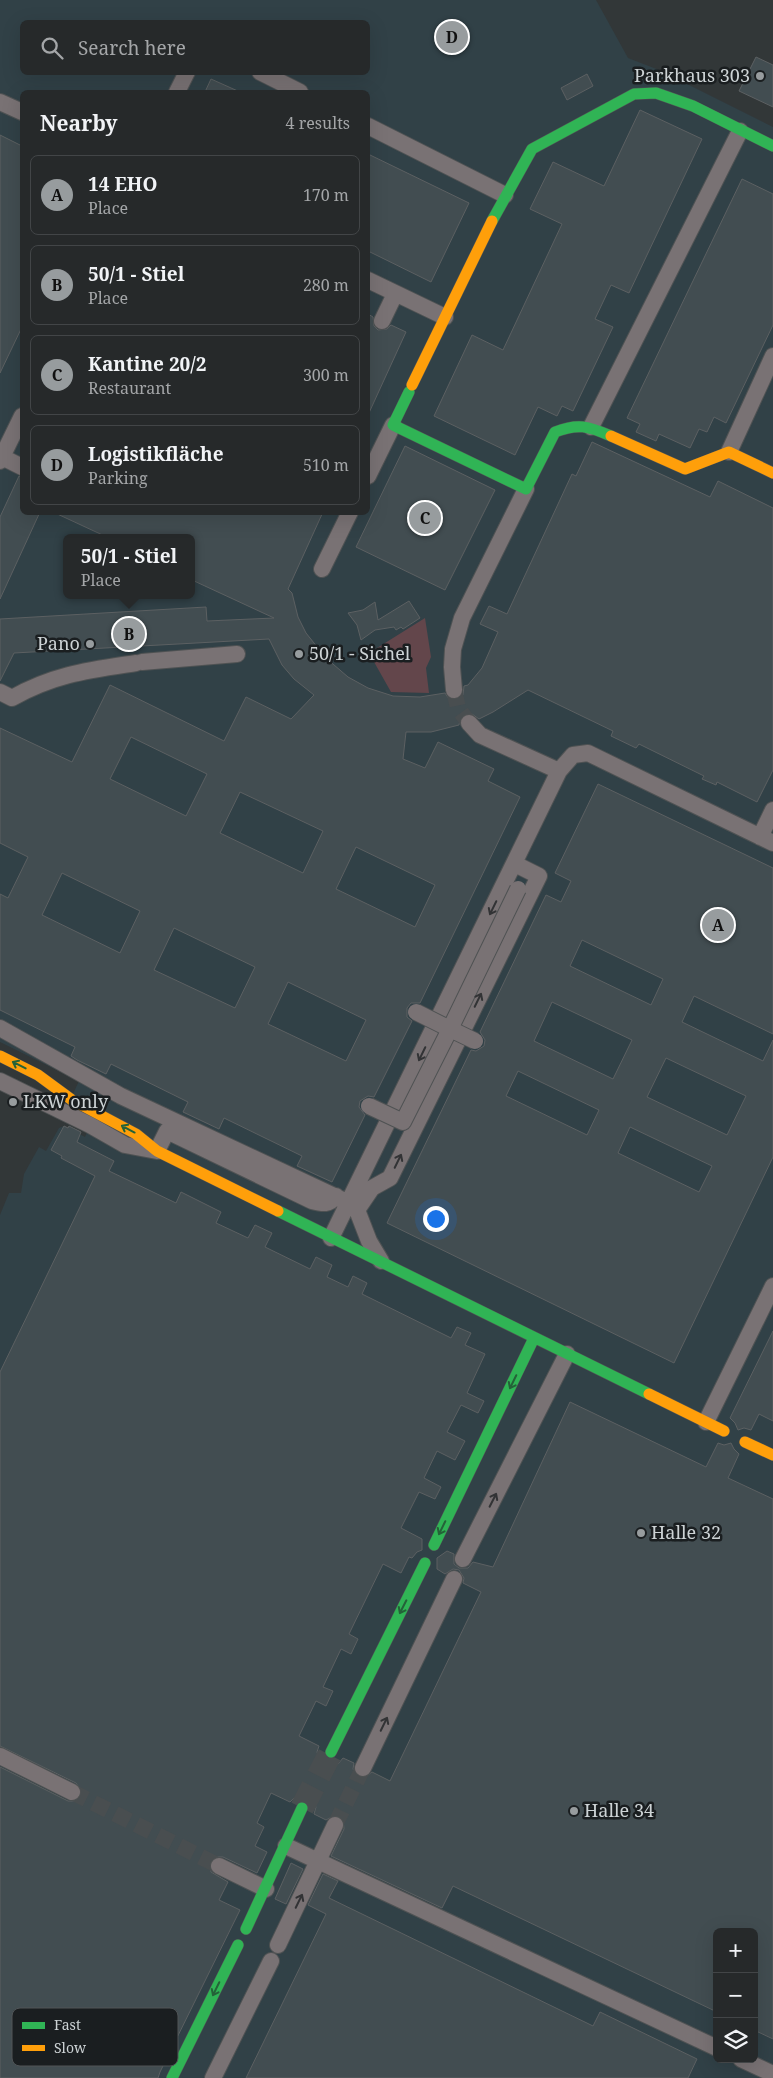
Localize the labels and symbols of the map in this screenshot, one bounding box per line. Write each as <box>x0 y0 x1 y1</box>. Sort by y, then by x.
pin: D <box>436 18 468 56</box>
place label: Parkhaus 303 <box>634 63 750 87</box>
marker: Parkhaus 303 <box>754 70 766 82</box>
pin: C <box>409 499 441 537</box>
pin: B <box>113 615 145 653</box>
place label: Pano <box>37 631 80 655</box>
marker: Pano <box>84 638 96 650</box>
place label: 50/1 - Sichel <box>309 641 411 665</box>
marker: 50/1 - Sichel <box>293 648 305 660</box>
one-way arrow <box>488 900 497 915</box>
pin: A <box>702 906 734 944</box>
one-way arrow <box>474 993 483 1008</box>
one-way arrow <box>417 1046 426 1061</box>
one-way arrow <box>12 1060 27 1069</box>
place label: LKW only <box>23 1089 109 1113</box>
marker: LKW only <box>7 1096 19 1108</box>
one-way arrow <box>121 1124 136 1133</box>
one-way arrow <box>394 1154 403 1169</box>
your location <box>423 1206 449 1232</box>
one-way arrow <box>508 1374 517 1389</box>
one-way arrow <box>489 1493 498 1508</box>
one-way arrow <box>437 1520 446 1535</box>
place label: Halle 32 <box>651 1520 721 1544</box>
marker: Halle 32 <box>635 1527 647 1539</box>
one-way arrow <box>398 1599 408 1614</box>
one-way arrow <box>380 1717 390 1732</box>
place label: Halle 34 <box>584 1798 654 1822</box>
marker: Halle 34 <box>568 1805 580 1817</box>
one-way arrow <box>295 1894 304 1909</box>
one-way arrow <box>211 1981 220 1996</box>
legend <box>12 2008 178 2066</box>
text: Fast <box>54 2015 81 2034</box>
text: Slow <box>54 2038 87 2057</box>

